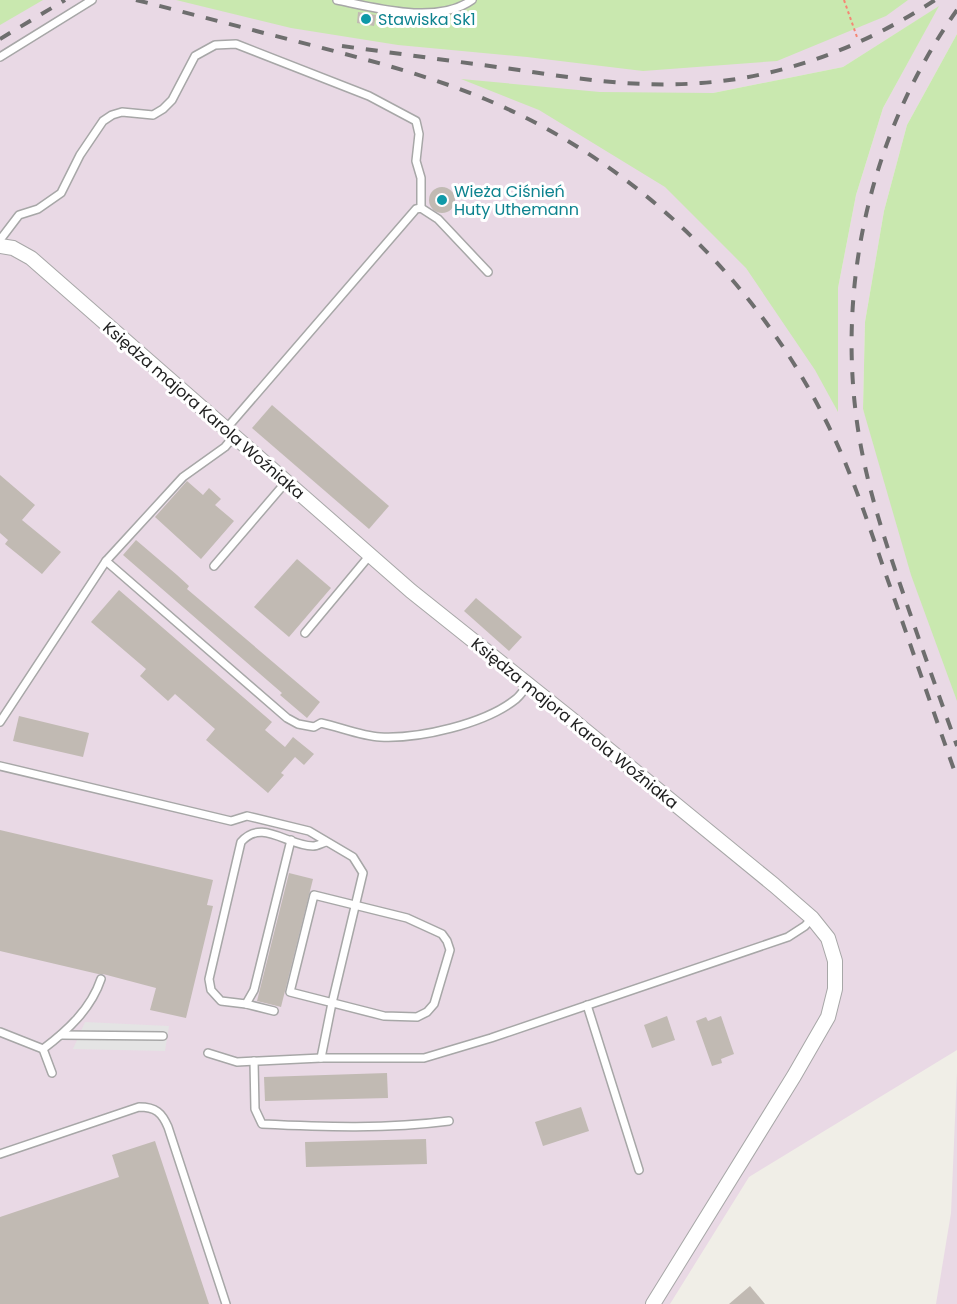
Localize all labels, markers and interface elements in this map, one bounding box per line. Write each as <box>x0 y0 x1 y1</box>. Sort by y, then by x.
place label: Stawiska Sk1 <box>378 8 476 31</box>
marker: Stawiska Sk1 <box>359 12 373 26</box>
place label: Wieża Ciśnień Huty Uthemann <box>454 180 579 221</box>
marker: Wieża Ciśnień Huty Uthemann <box>435 193 449 207</box>
street label: Księdza majora Karola Woźniaka <box>98 316 309 504</box>
street label: Księdza majora Karola Woźniaka <box>466 633 683 814</box>

